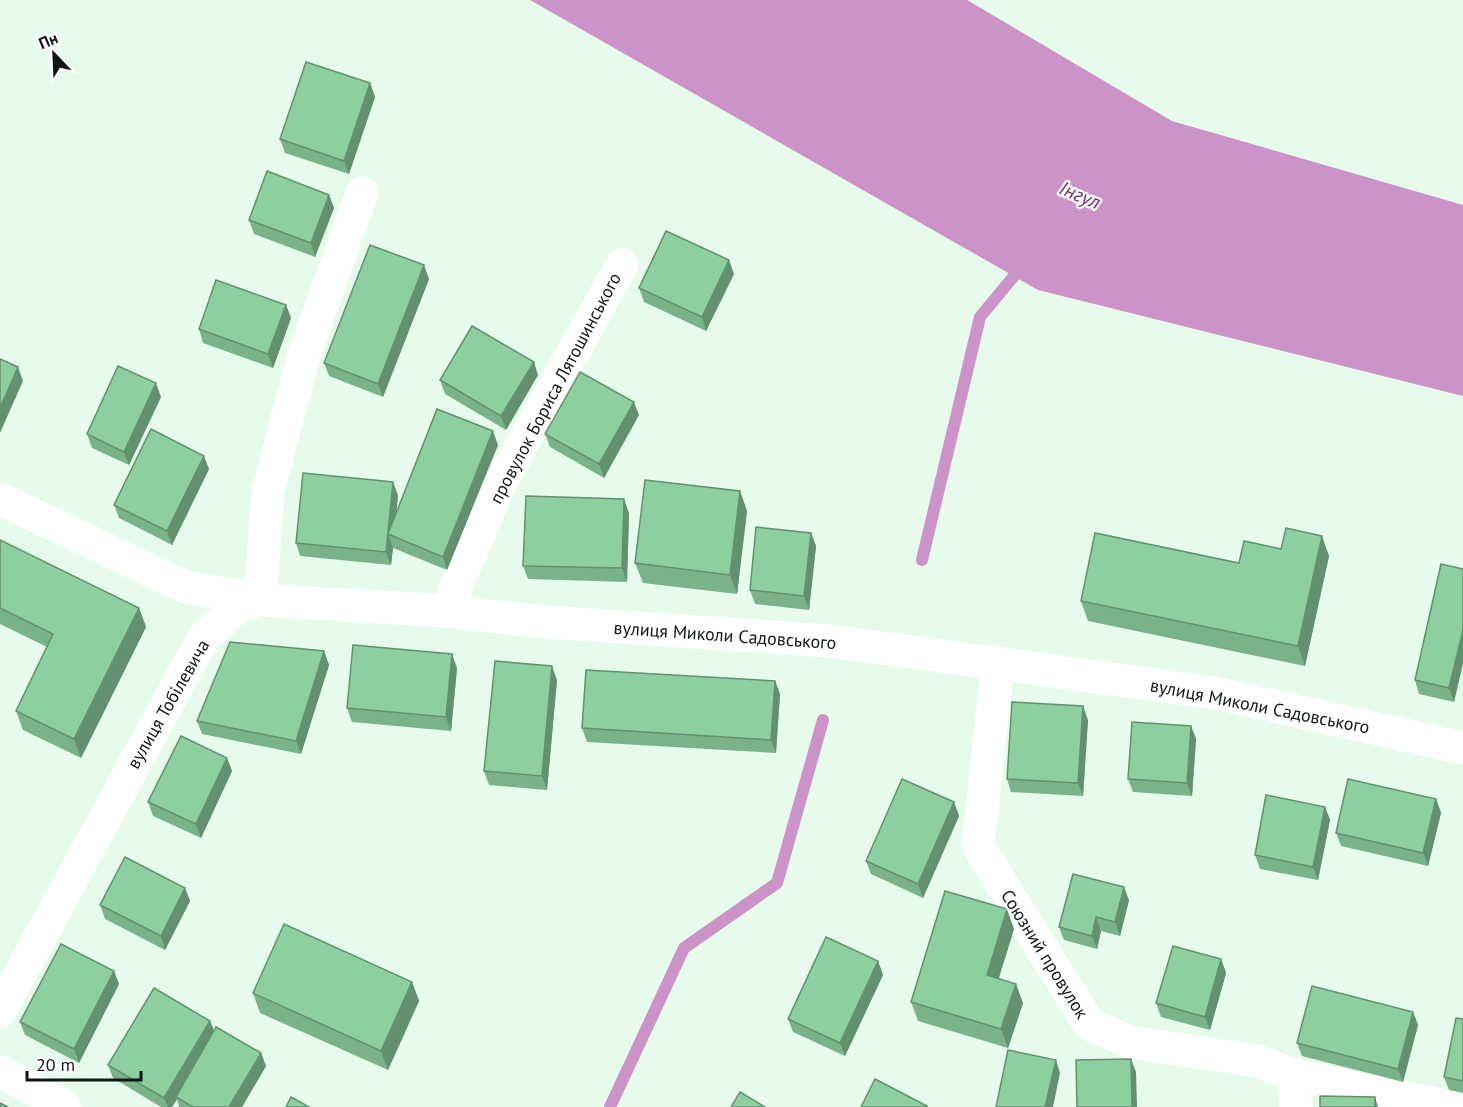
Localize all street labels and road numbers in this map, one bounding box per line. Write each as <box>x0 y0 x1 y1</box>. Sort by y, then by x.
street label: провулок Бориса Лятошинського <box>484 268 626 508</box>
street label: вулиця Миколи Садовського <box>613 616 837 654</box>
street label: вулиця Тобілевича <box>122 635 214 773</box>
street label: вулиця Миколи Садовського <box>1148 673 1372 739</box>
street label: Союзний провулок <box>996 885 1094 1023</box>

